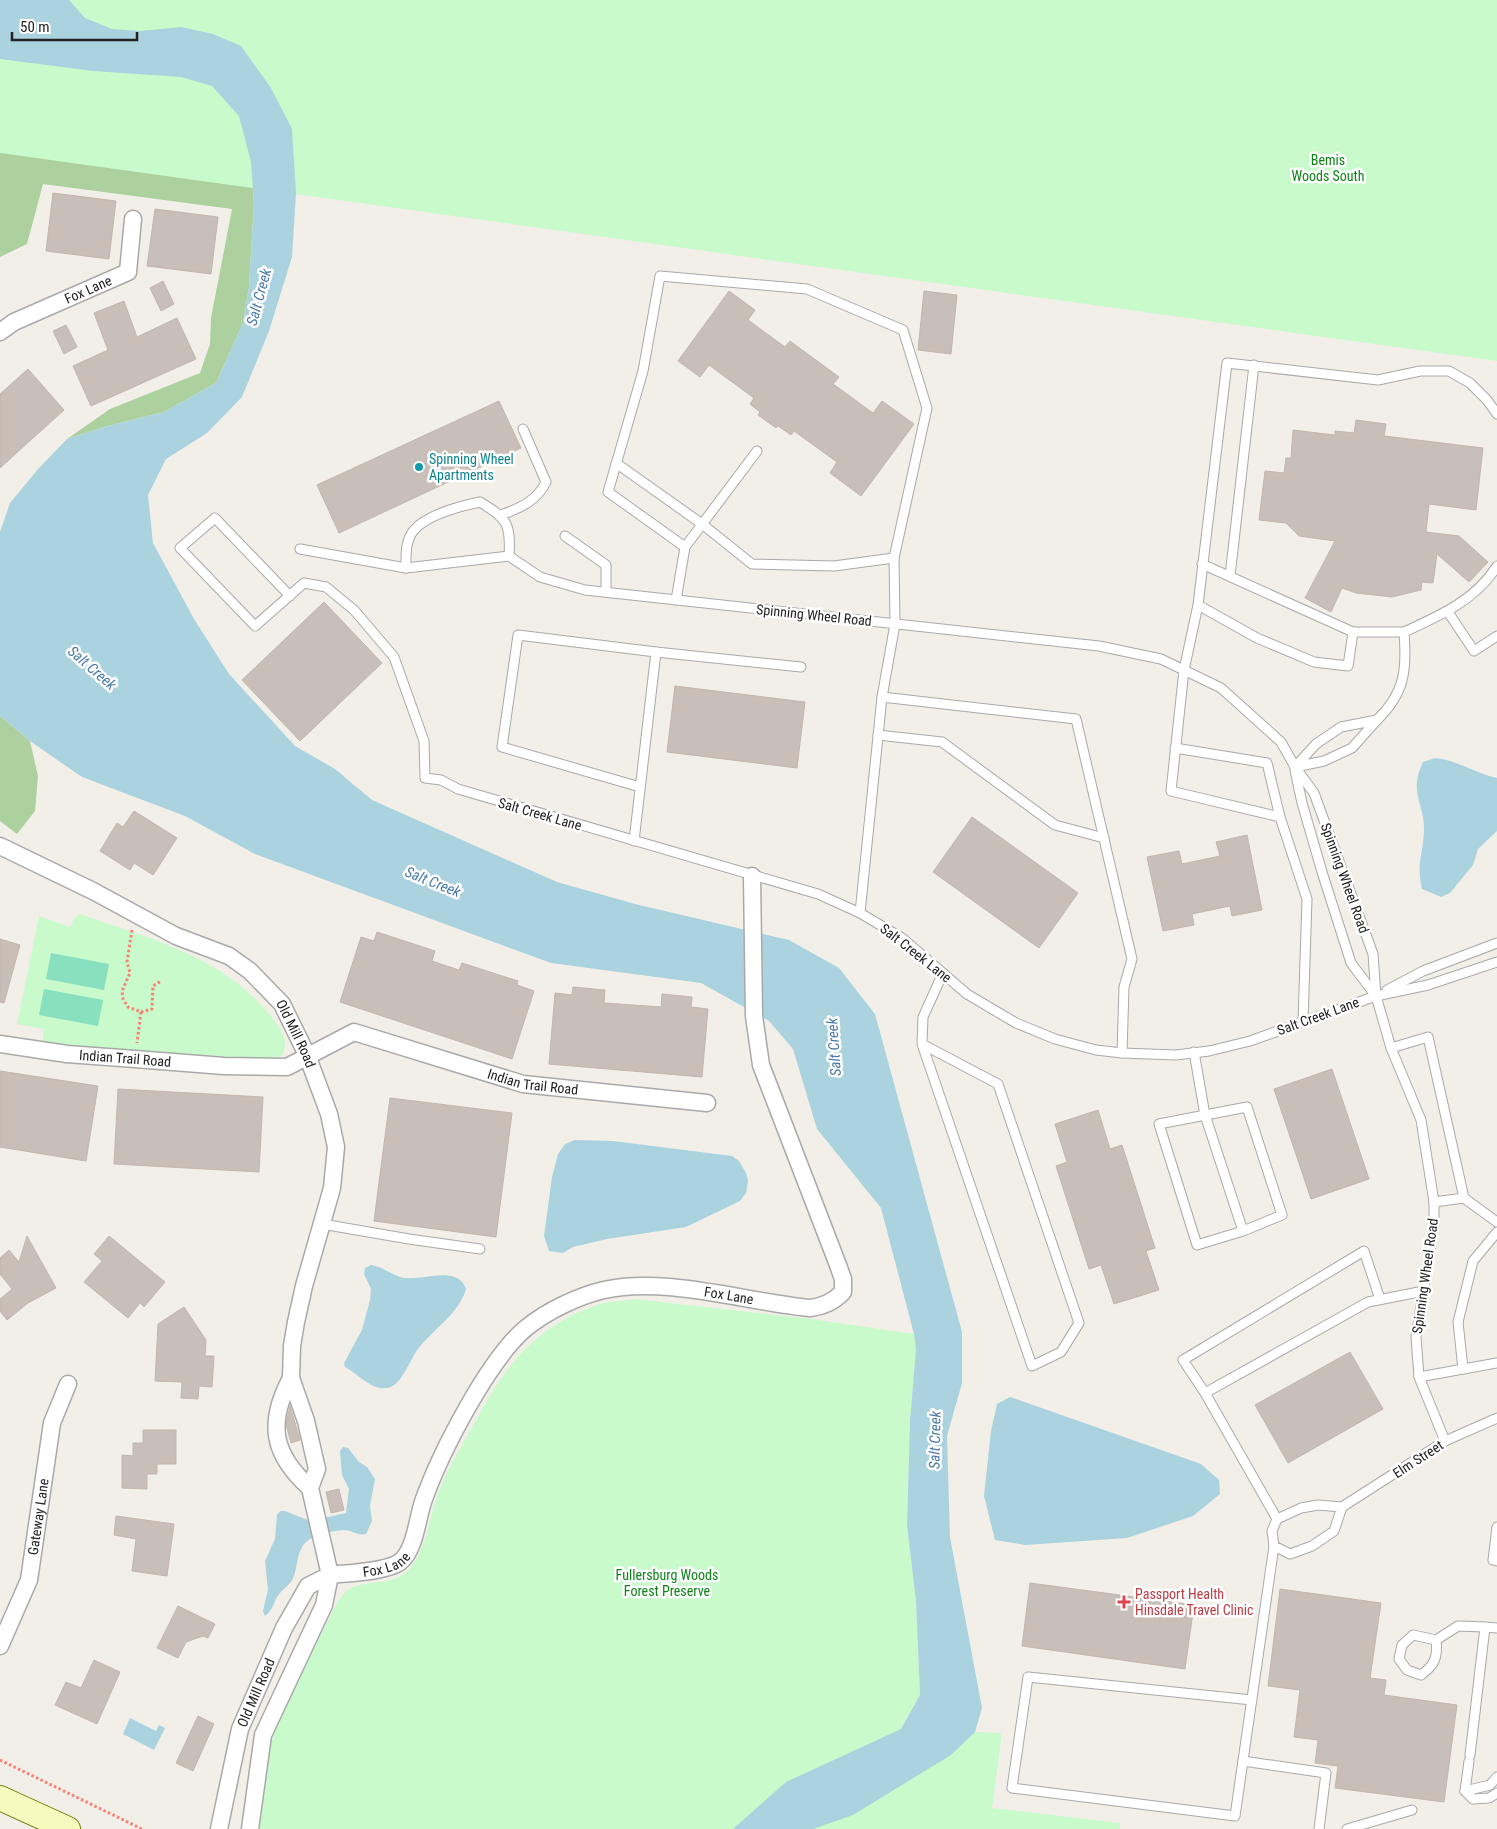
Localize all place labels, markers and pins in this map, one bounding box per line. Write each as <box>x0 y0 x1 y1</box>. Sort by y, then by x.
place label: Spinning Wheel Apartments <box>429 451 514 483</box>
marker: Spinning Wheel Apartments <box>413 461 425 473</box>
place label: Passport Health Hinsdale Travel Clinic <box>1135 1586 1254 1618</box>
marker: Passport Health Hinsdale Travel Clinic <box>1117 1595 1131 1609</box>

